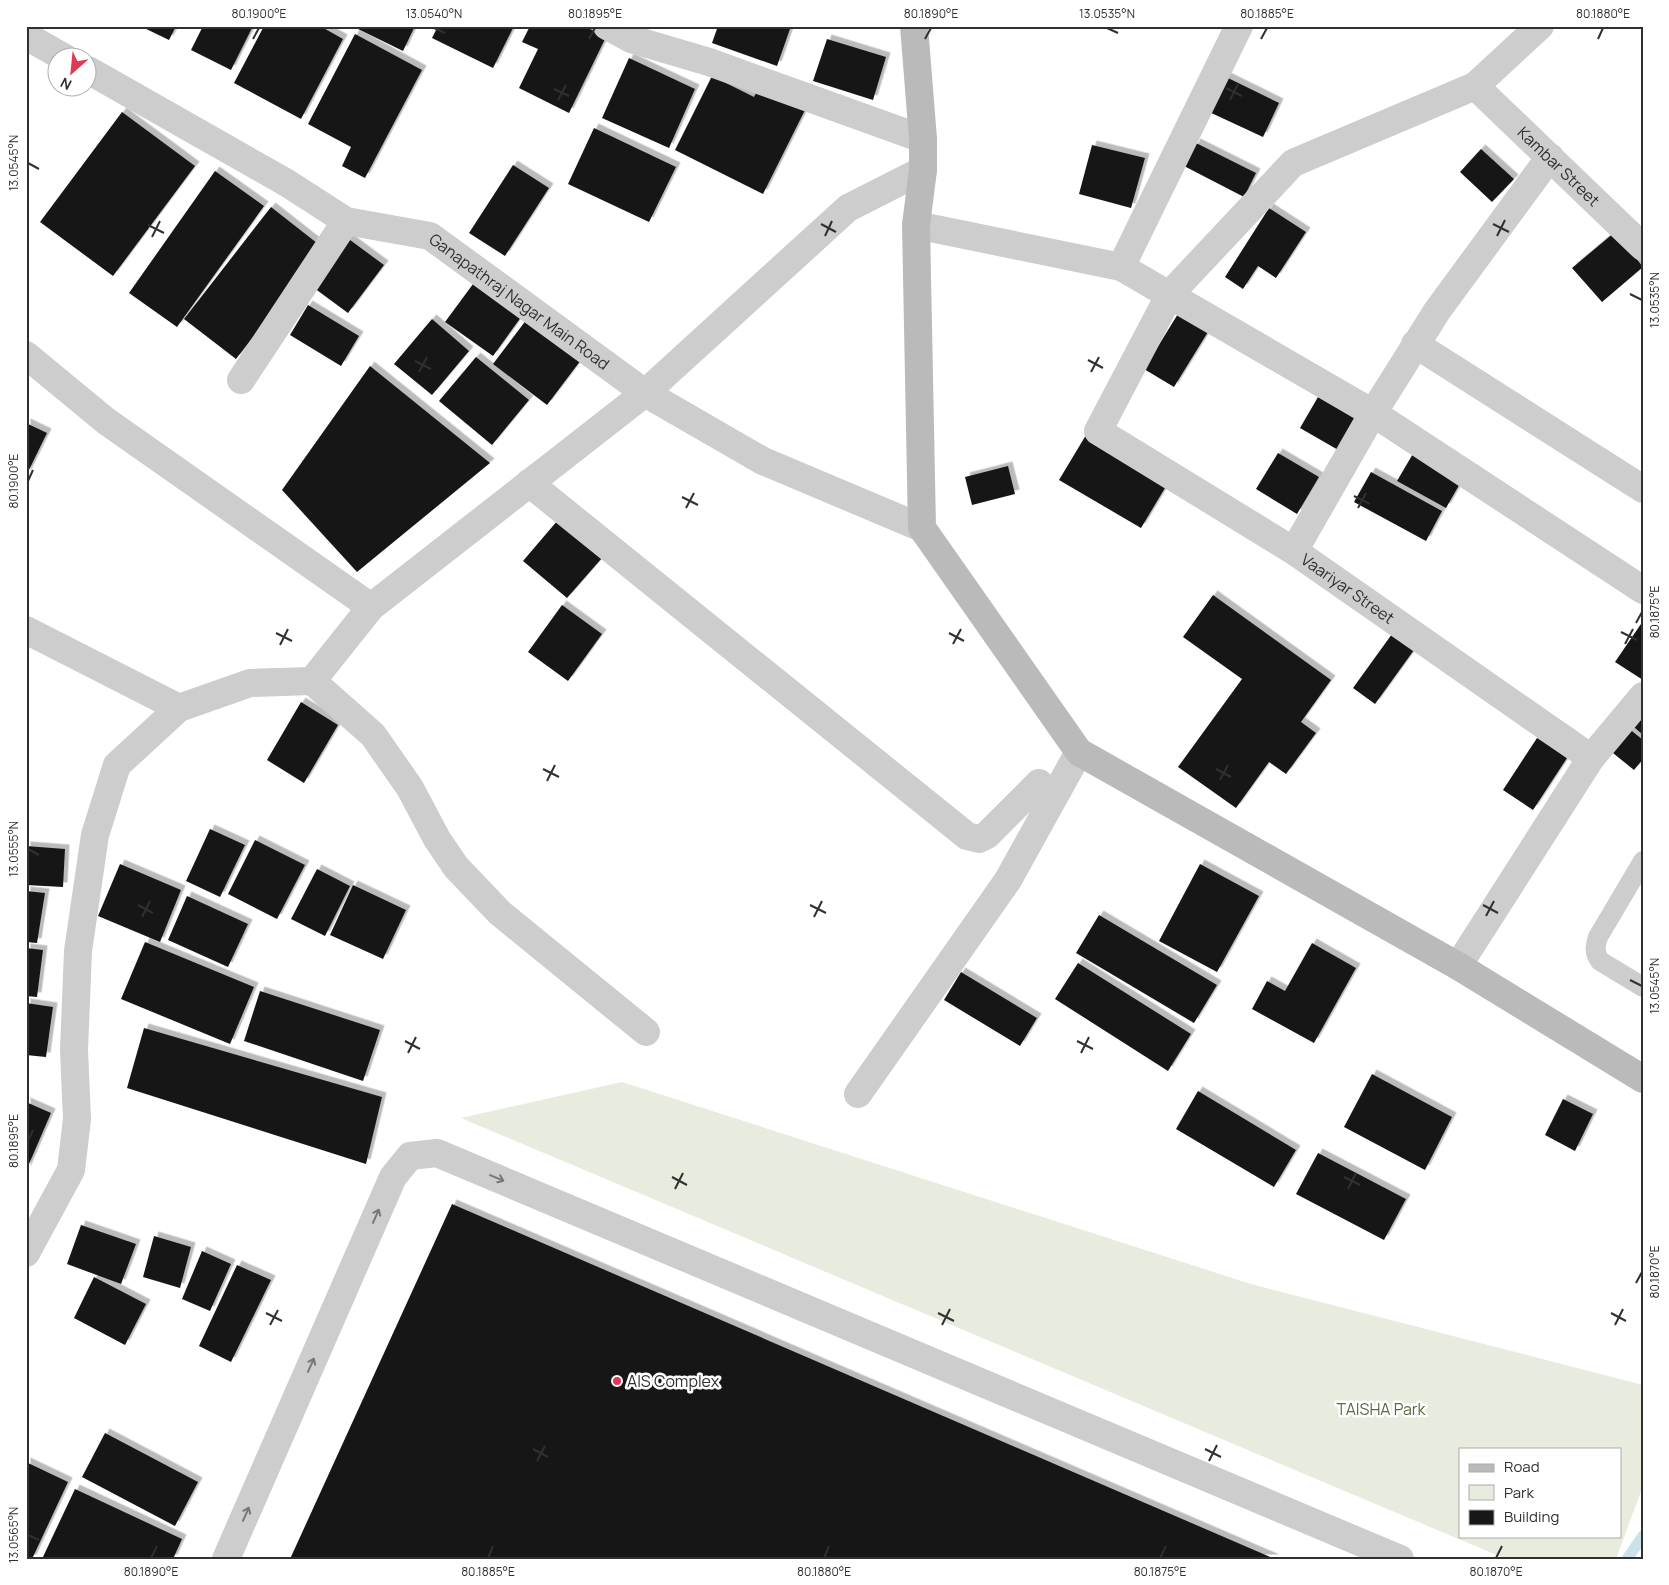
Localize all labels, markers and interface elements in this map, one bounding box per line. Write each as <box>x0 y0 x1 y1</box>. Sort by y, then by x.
text: 80.1900°E <box>232 5 287 22</box>
text: 13.0540°N <box>406 5 462 22</box>
text: 80.1895°E <box>568 5 622 22</box>
text: 80.1890°E <box>904 5 958 22</box>
text: 13.0535°N <box>1079 5 1135 22</box>
text: 80.1885°E <box>1240 5 1294 22</box>
text: 80.1880°E <box>1576 5 1630 22</box>
north arrow <box>48 48 98 98</box>
text: N <box>57 73 75 95</box>
street label: Kambar Street <box>1513 122 1605 211</box>
text: 13.0545°N <box>5 135 22 191</box>
street label: Ganapathraj Nagar Main Road <box>425 228 614 375</box>
text: 13.0535°N <box>1646 272 1663 328</box>
text: 80.1900°E <box>5 453 22 508</box>
street label: Vaariyar Street <box>1297 548 1399 629</box>
text: 80.1875°E <box>1646 585 1663 638</box>
text: 13.0555°N <box>5 821 22 877</box>
text: 13.0545°N <box>1646 958 1663 1014</box>
text: 80.1895°E <box>5 1114 22 1168</box>
one-way arrow <box>489 1174 504 1184</box>
one-way arrow <box>371 1209 381 1224</box>
text: 80.1870°E <box>1646 1245 1663 1299</box>
one-way arrow <box>306 1358 316 1373</box>
place label: AIS Complex <box>627 1370 720 1392</box>
marker: AIS Complex <box>611 1375 623 1387</box>
park label: TAISHA Park <box>1336 1398 1427 1420</box>
legend <box>1459 1448 1622 1538</box>
text: Road <box>1504 1456 1540 1477</box>
text: Park <box>1504 1482 1534 1503</box>
text: Building <box>1504 1506 1559 1527</box>
text: 13.0565°N <box>5 1507 22 1563</box>
one-way arrow <box>241 1507 251 1522</box>
text: 80.1890°E <box>124 1563 178 1580</box>
text: 80.1885°E <box>461 1563 515 1580</box>
text: 80.1880°E <box>797 1563 851 1580</box>
text: 80.1875°E <box>1134 1563 1187 1580</box>
text: 80.1870°E <box>1469 1563 1523 1580</box>

